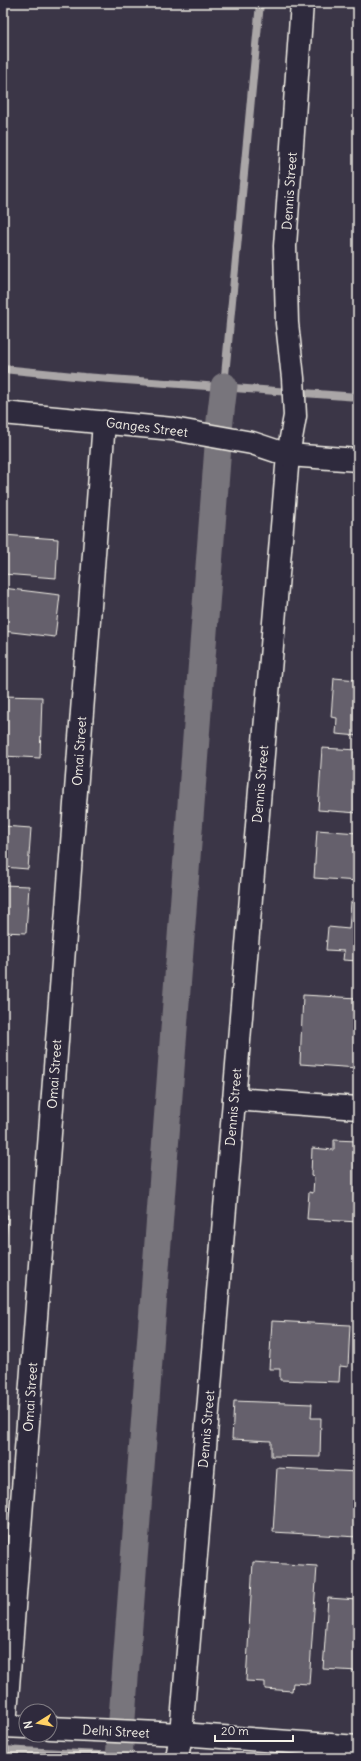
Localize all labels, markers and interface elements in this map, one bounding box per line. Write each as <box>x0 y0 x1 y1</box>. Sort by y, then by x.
street label: Dennis Street <box>278 151 301 230</box>
street label: Ganges Street <box>105 414 189 441</box>
street label: Omai Street <box>69 715 90 786</box>
street label: Dennis Street <box>249 744 272 824</box>
street label: Omai Street <box>44 1038 65 1109</box>
street label: Dennis Street <box>222 1067 245 1147</box>
street label: Omai Street <box>20 1361 41 1432</box>
street label: Dennis Street <box>195 1389 218 1469</box>
north arrow <box>18 1703 58 1743</box>
scale bar <box>215 1717 293 1743</box>
text: N <box>21 1720 36 1730</box>
street label: Delhi Street <box>82 1721 151 1742</box>
text: 20 m <box>221 1723 249 1738</box>

